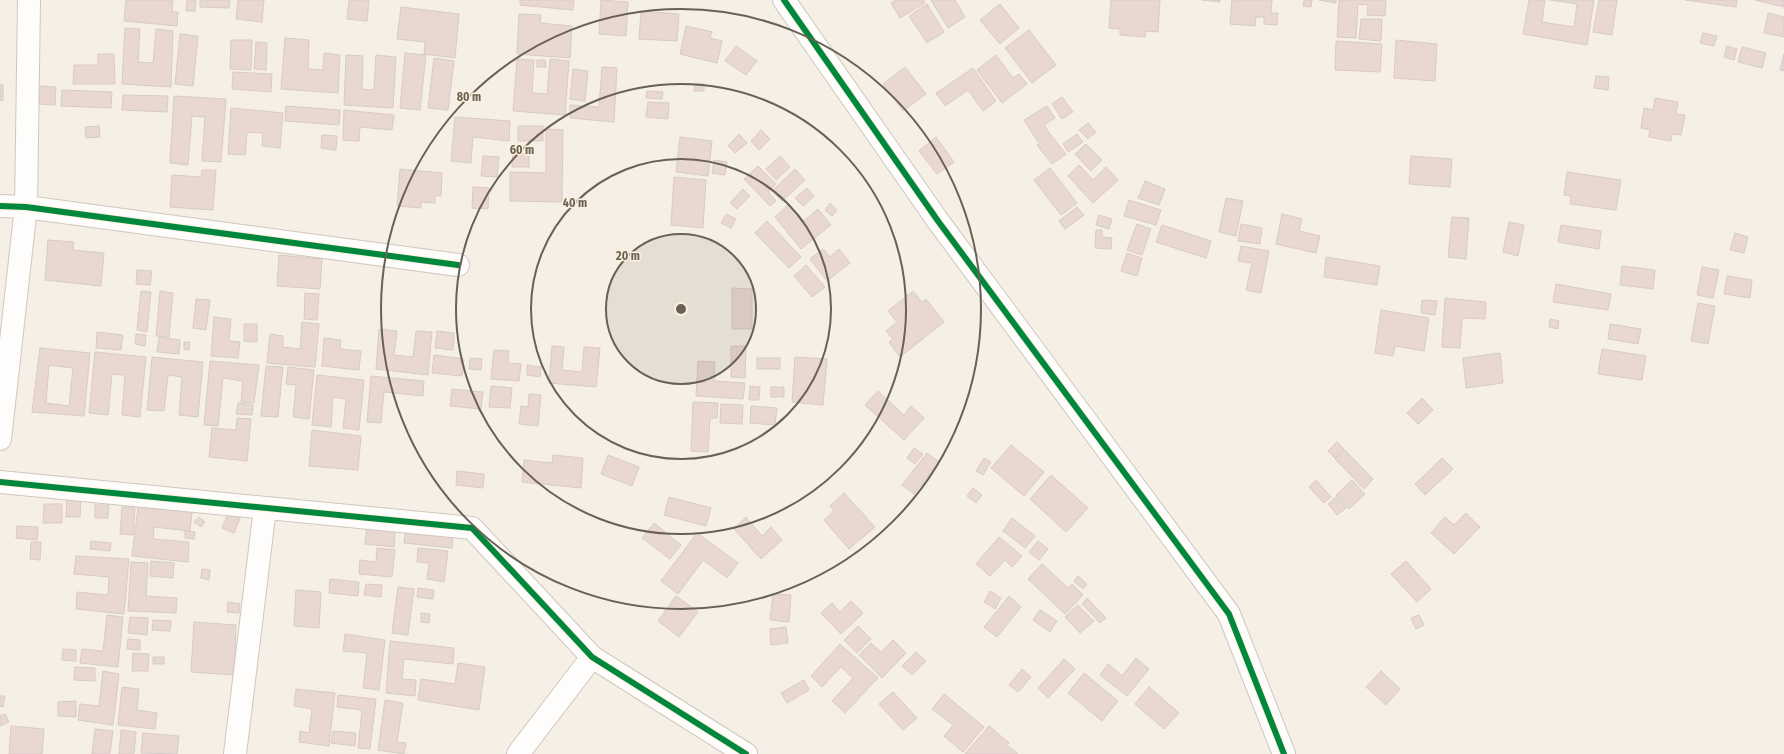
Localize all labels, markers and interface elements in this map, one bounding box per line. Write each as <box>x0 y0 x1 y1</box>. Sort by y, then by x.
text: 80 m <box>457 90 481 104</box>
text: 60 m <box>510 143 534 157</box>
text: 40 m <box>563 196 587 210</box>
text: 20 m <box>615 249 640 263</box>
centre of rings <box>674 302 688 316</box>

